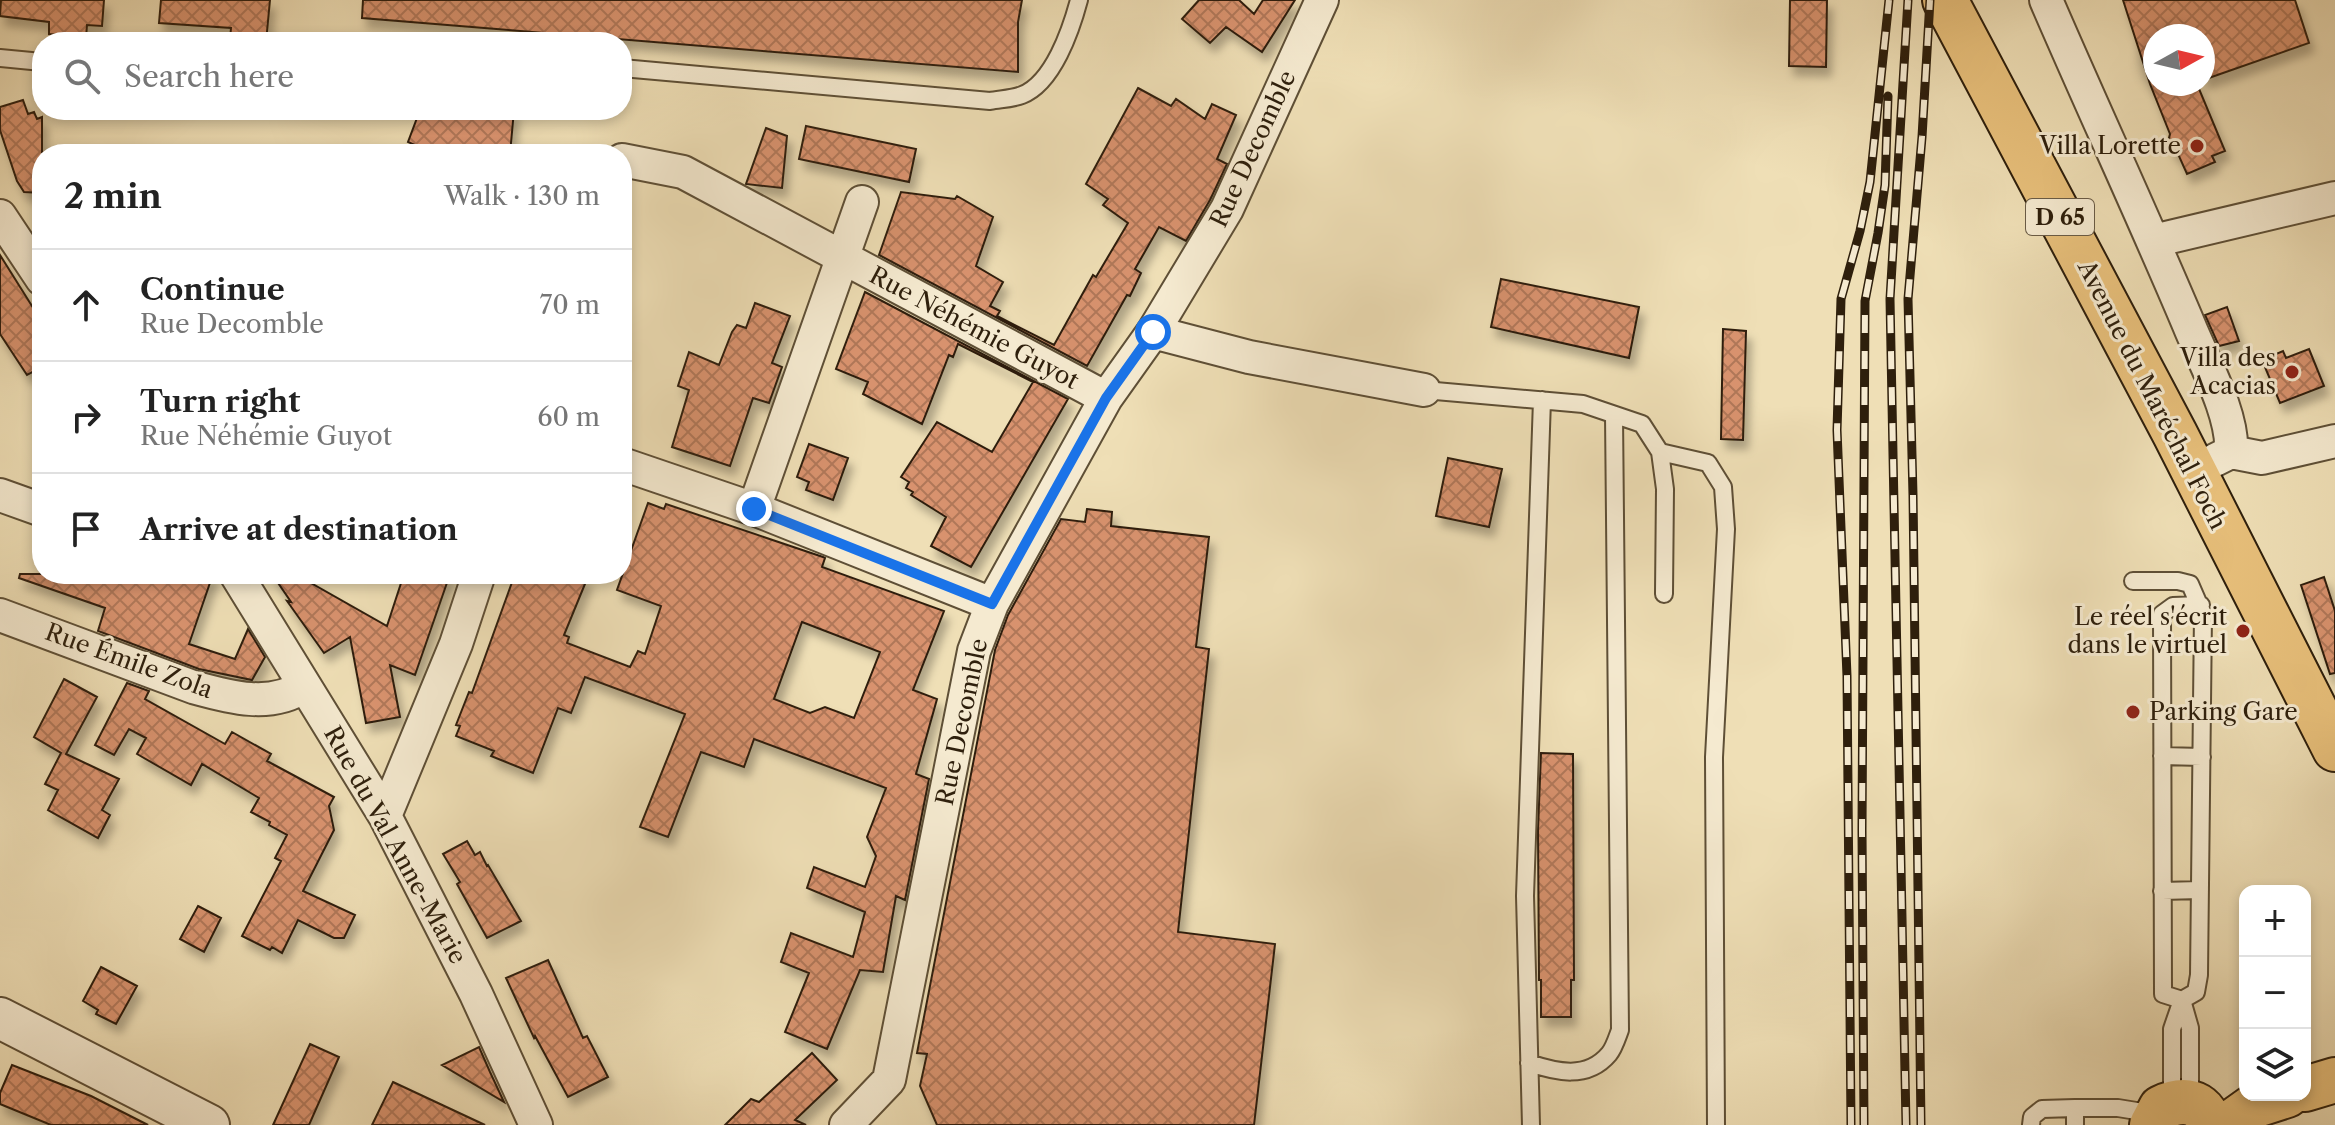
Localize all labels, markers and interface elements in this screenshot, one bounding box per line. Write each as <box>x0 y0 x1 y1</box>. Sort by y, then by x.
north arrow <box>2143 24 2215 96</box>
search box <box>32 32 632 120</box>
icon: search <box>60 54 104 98</box>
text: Search here <box>124 58 294 95</box>
street label: Rue Decomble <box>1204 66 1302 232</box>
place label: Villa Lorette <box>2038 131 2181 160</box>
marker: Villa Lorette <box>2188 137 2206 155</box>
text: 2 min <box>64 175 162 217</box>
text: Walk · 130 m <box>444 180 600 212</box>
road number: D 65 <box>2026 199 2094 235</box>
street label: Avenue du Maréchal Foch <box>2071 254 2233 534</box>
street label: Rue Néhémie Guyot <box>865 260 1084 395</box>
text: Continue <box>140 271 285 308</box>
icon: ahead <box>64 283 108 327</box>
text: 70 m <box>540 289 600 321</box>
text: Rue Decomble <box>140 308 324 340</box>
route start <box>1135 314 1171 350</box>
place label: Villa des Acacias <box>2179 343 2276 400</box>
marker: Villa des Acacias <box>2283 363 2301 381</box>
text: Turn right <box>140 383 300 420</box>
icon: right <box>64 395 108 439</box>
text: 60 m <box>537 401 600 433</box>
text: Rue Néhémie Guyot <box>140 420 392 452</box>
route end <box>736 491 772 527</box>
icon: arrive <box>64 507 108 551</box>
text: Arrive at destination <box>140 511 458 548</box>
place label: Le réel s'écrit dans le virtuel <box>2067 602 2228 659</box>
street label: Rue Émile Zola <box>41 617 217 704</box>
marker: Le réel s'écrit dans le virtuel <box>2234 622 2252 640</box>
street label: Rue Decomble <box>930 636 993 808</box>
place label: Parking Gare <box>2149 697 2298 726</box>
marker: Parking Gare <box>2124 703 2142 721</box>
street label: Rue du Val Anne-Marie <box>318 721 473 969</box>
map controls <box>2239 885 2311 1101</box>
button: + <box>2239 885 2311 957</box>
button: − <box>2239 957 2311 1029</box>
button: layers <box>2239 1029 2311 1101</box>

